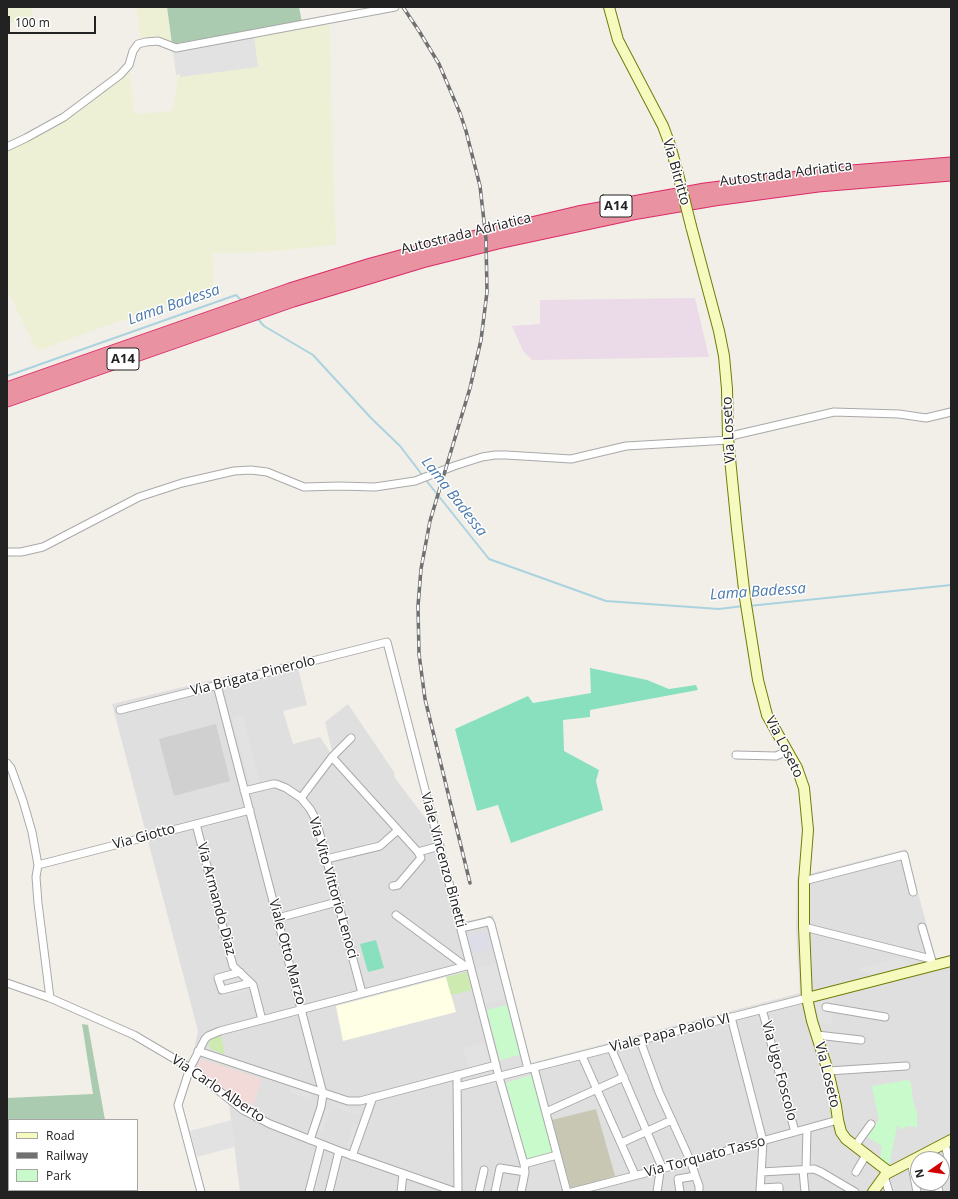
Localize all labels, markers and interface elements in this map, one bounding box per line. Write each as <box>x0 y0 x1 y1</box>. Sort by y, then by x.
scale bar <box>10 8 98 34</box>
text: 100 m <box>15 14 50 31</box>
street label: Via Bitritto <box>658 137 694 207</box>
street label: Autostrada Adriatica <box>719 158 853 190</box>
road number: A14 <box>600 195 632 217</box>
street label: Autostrada Adriatica <box>399 210 533 258</box>
water label: Lama Badessa <box>126 281 222 329</box>
road number: A14 <box>107 348 139 370</box>
street label: Via Loseto <box>719 396 739 464</box>
water label: Lama Badessa <box>417 454 491 540</box>
water label: Lama Badessa <box>709 580 807 604</box>
street label: Via Brigata Pinerolo <box>189 652 317 700</box>
street label: Via Loseto <box>761 713 807 781</box>
street label: Viale Vincenzo Binetti <box>417 790 469 930</box>
street label: Via Vito Vittorio Lenoci <box>305 815 361 961</box>
street label: Via Giotto <box>111 821 177 853</box>
street label: Via Armando Diaz <box>193 841 239 957</box>
street label: Viale Otto Marzo <box>265 897 309 1007</box>
street label: Viale Papa Paolo VI <box>608 1010 732 1056</box>
street label: Via Ugo Foscolo <box>758 1019 800 1123</box>
street label: Via Loseto <box>811 1040 843 1110</box>
street label: Via Carlo Alberto <box>168 1052 268 1126</box>
legend <box>8 1119 138 1191</box>
text: Road <box>46 1127 75 1144</box>
street label: Via Torquato Tasso <box>643 1133 767 1181</box>
text: Railway <box>46 1147 88 1164</box>
north arrow <box>910 1151 950 1191</box>
text: Park <box>46 1167 71 1184</box>
text: N <box>910 1168 927 1180</box>

